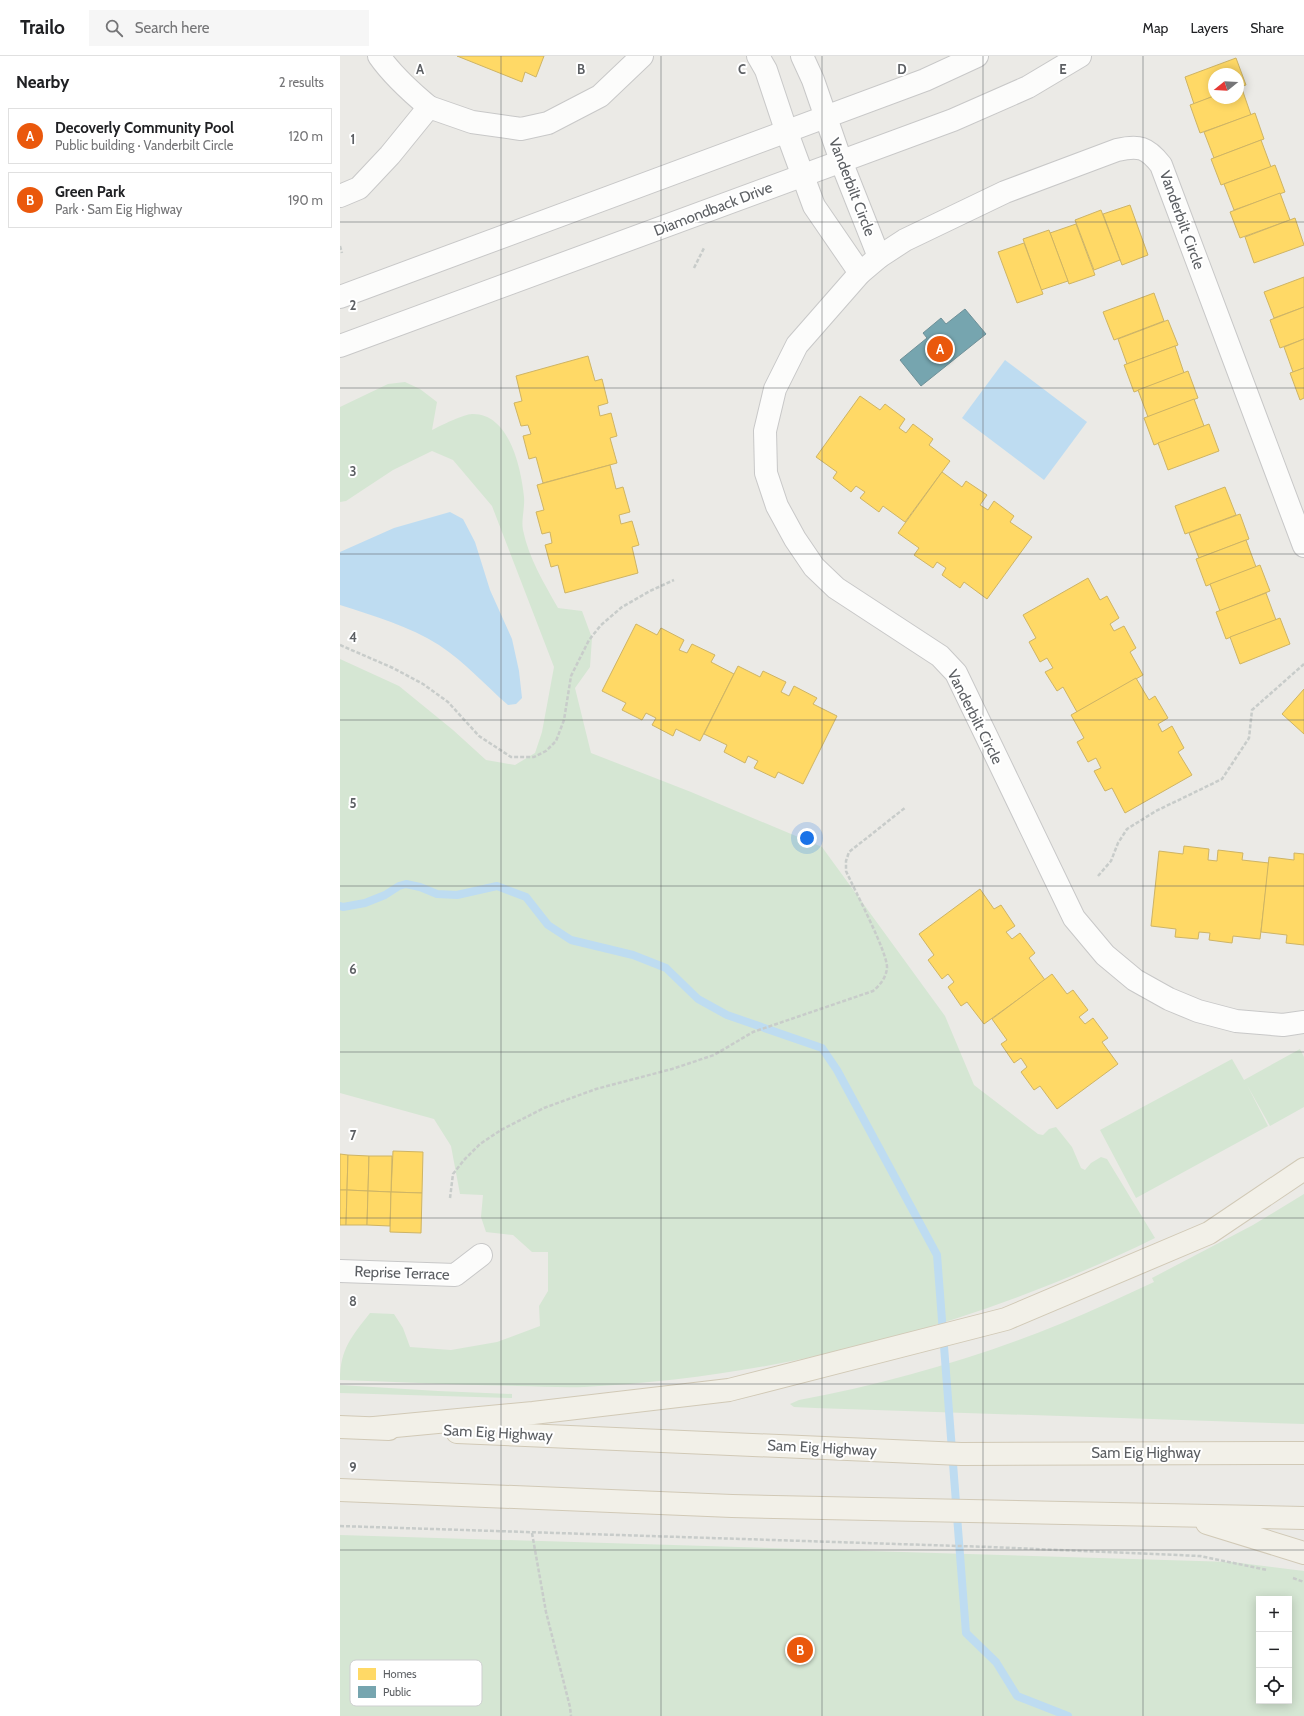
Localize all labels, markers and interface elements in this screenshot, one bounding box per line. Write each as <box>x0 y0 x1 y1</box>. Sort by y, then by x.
search box <box>89 10 369 46</box>
text: Trailo <box>20 16 65 39</box>
icon: search <box>103 17 125 39</box>
text: Search here <box>135 19 209 37</box>
text: Map <box>1143 19 1168 37</box>
text: Layers <box>1190 19 1228 37</box>
text: Share <box>1250 19 1284 37</box>
text: A <box>416 61 425 77</box>
text: B <box>577 61 585 77</box>
text: C <box>738 61 746 77</box>
text: D <box>897 61 907 77</box>
text: E <box>1059 61 1067 77</box>
north arrow <box>1208 68 1244 104</box>
text: Nearby <box>16 72 69 92</box>
text: 2 results <box>279 74 324 90</box>
text: Decoverly Community Pool <box>55 119 234 137</box>
text: A <box>26 128 34 144</box>
text: 120 m <box>289 128 323 144</box>
text: 1 <box>351 131 355 147</box>
street label: Vanderbilt Circle <box>825 135 879 239</box>
text: Public building · Vanderbilt Circle <box>55 137 233 153</box>
street label: Vanderbilt Circle <box>1156 168 1208 272</box>
street label: Diamondback Drive <box>651 178 775 240</box>
text: Green Park <box>55 183 125 201</box>
text: B <box>26 192 34 208</box>
text: 190 m <box>288 192 323 208</box>
text: Park · Sam Eig Highway <box>55 201 182 217</box>
text: 2 <box>350 297 357 313</box>
pin: A <box>927 334 953 364</box>
text: 3 <box>349 463 357 479</box>
text: 4 <box>349 629 357 645</box>
street label: Vanderbilt Circle <box>943 667 1007 768</box>
text: 5 <box>350 795 357 811</box>
your location <box>797 828 817 848</box>
text: 6 <box>349 961 357 977</box>
text: 7 <box>350 1127 357 1143</box>
street label: Reprise Terrace <box>354 1262 450 1284</box>
text: 8 <box>349 1293 357 1309</box>
street label: Sam Eig Highway <box>443 1421 554 1445</box>
street label: Sam Eig Highway <box>767 1436 878 1460</box>
street label: Sam Eig Highway <box>1091 1444 1201 1462</box>
text: 9 <box>349 1459 357 1475</box>
map controls <box>1256 1596 1292 1704</box>
button: + <box>1256 1596 1292 1632</box>
button: − <box>1256 1632 1292 1668</box>
pin: B <box>787 1635 813 1665</box>
legend <box>350 1660 482 1706</box>
text: Homes <box>383 1667 417 1681</box>
button: locate <box>1256 1668 1292 1704</box>
text: Public <box>383 1685 411 1699</box>

